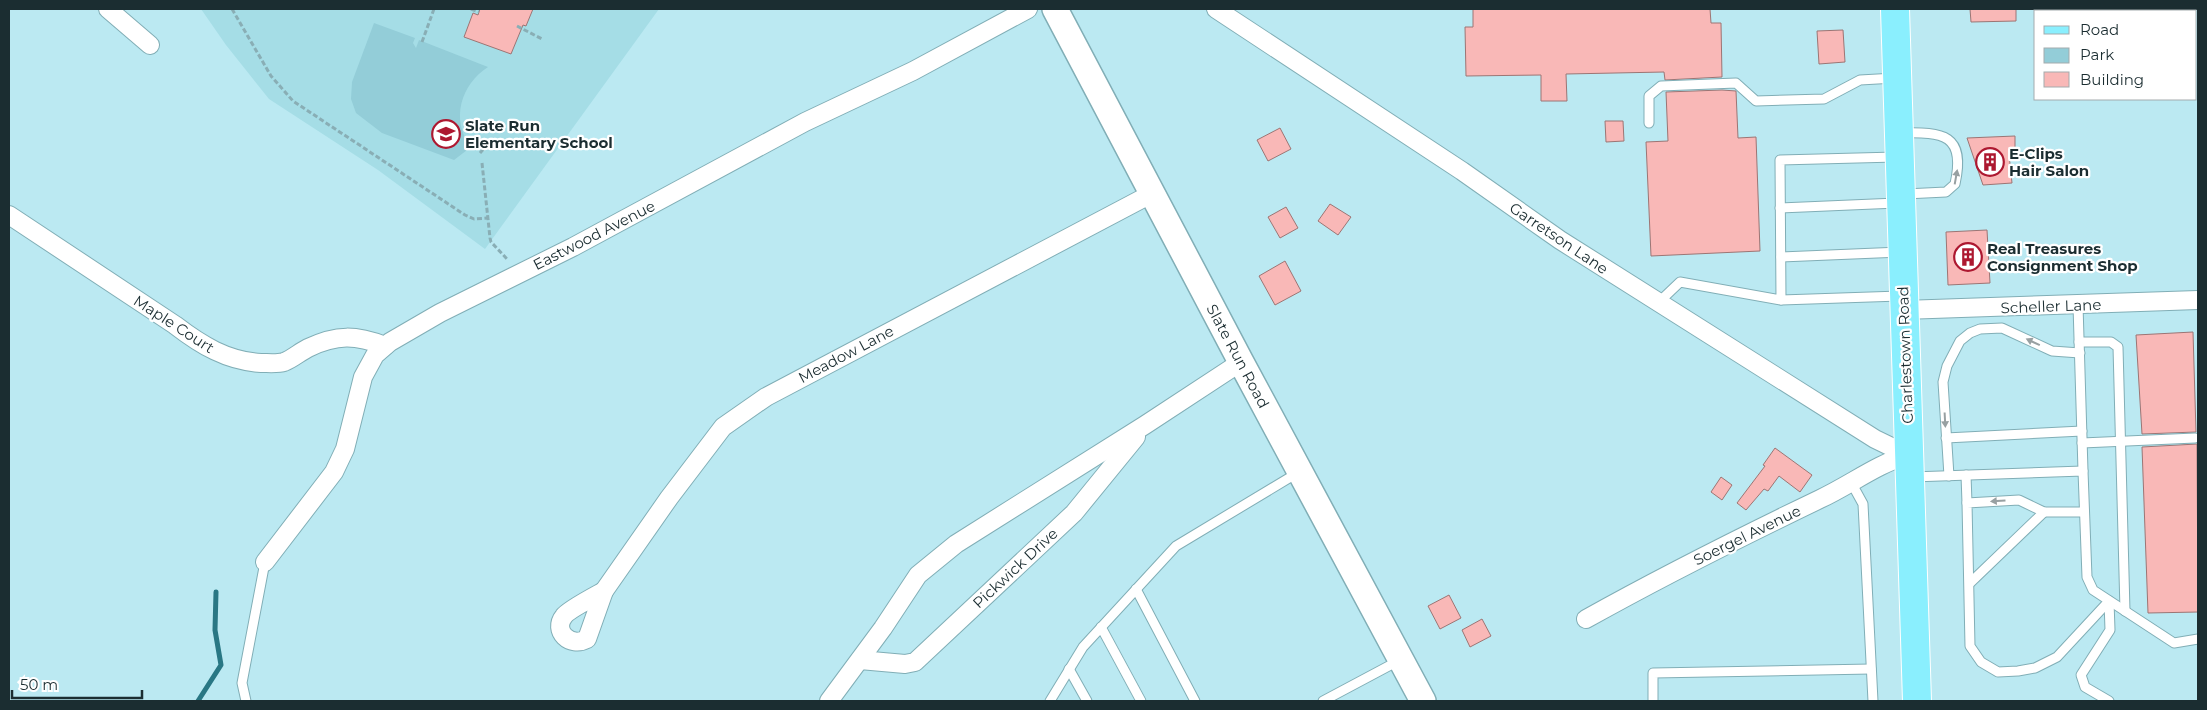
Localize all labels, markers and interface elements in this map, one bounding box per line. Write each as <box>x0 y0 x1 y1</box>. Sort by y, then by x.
legend <box>2034 10 2197 100</box>
text: Road <box>2080 20 2119 39</box>
text: Park <box>2080 45 2114 64</box>
text: Building <box>2080 70 2144 89</box>
place label: Slate Run Elementary School <box>465 116 613 152</box>
school or university icon: Slate Run Elementary School <box>431 119 461 149</box>
place label: E-Clips Hair Salon <box>2009 144 2089 180</box>
building icon: E-Clips Hair Salon <box>1975 147 2005 177</box>
one-way arrow <box>1952 168 1960 184</box>
street label: Eastwood Avenue <box>530 196 658 274</box>
street label: Garretson Lane <box>1506 198 1612 278</box>
place label: Real Treasures Consignment Shop <box>1987 239 2138 275</box>
building icon: Real Treasures Consignment Shop <box>1953 242 1983 272</box>
street label: Charlestown Road <box>1893 286 1917 424</box>
street label: Maple Court <box>130 291 218 357</box>
street label: Scheller Lane <box>2000 295 2102 317</box>
street label: Slate Run Road <box>1203 301 1273 411</box>
street label: Meadow Lane <box>795 321 897 387</box>
one-way arrow <box>2026 338 2040 346</box>
one-way arrow <box>1942 412 1950 428</box>
one-way arrow <box>1990 497 2006 505</box>
street label: Soergel Avenue <box>1690 501 1804 569</box>
street label: Pickwick Drive <box>969 524 1061 612</box>
scale bar <box>12 668 142 700</box>
text: 50 m <box>20 675 58 694</box>

